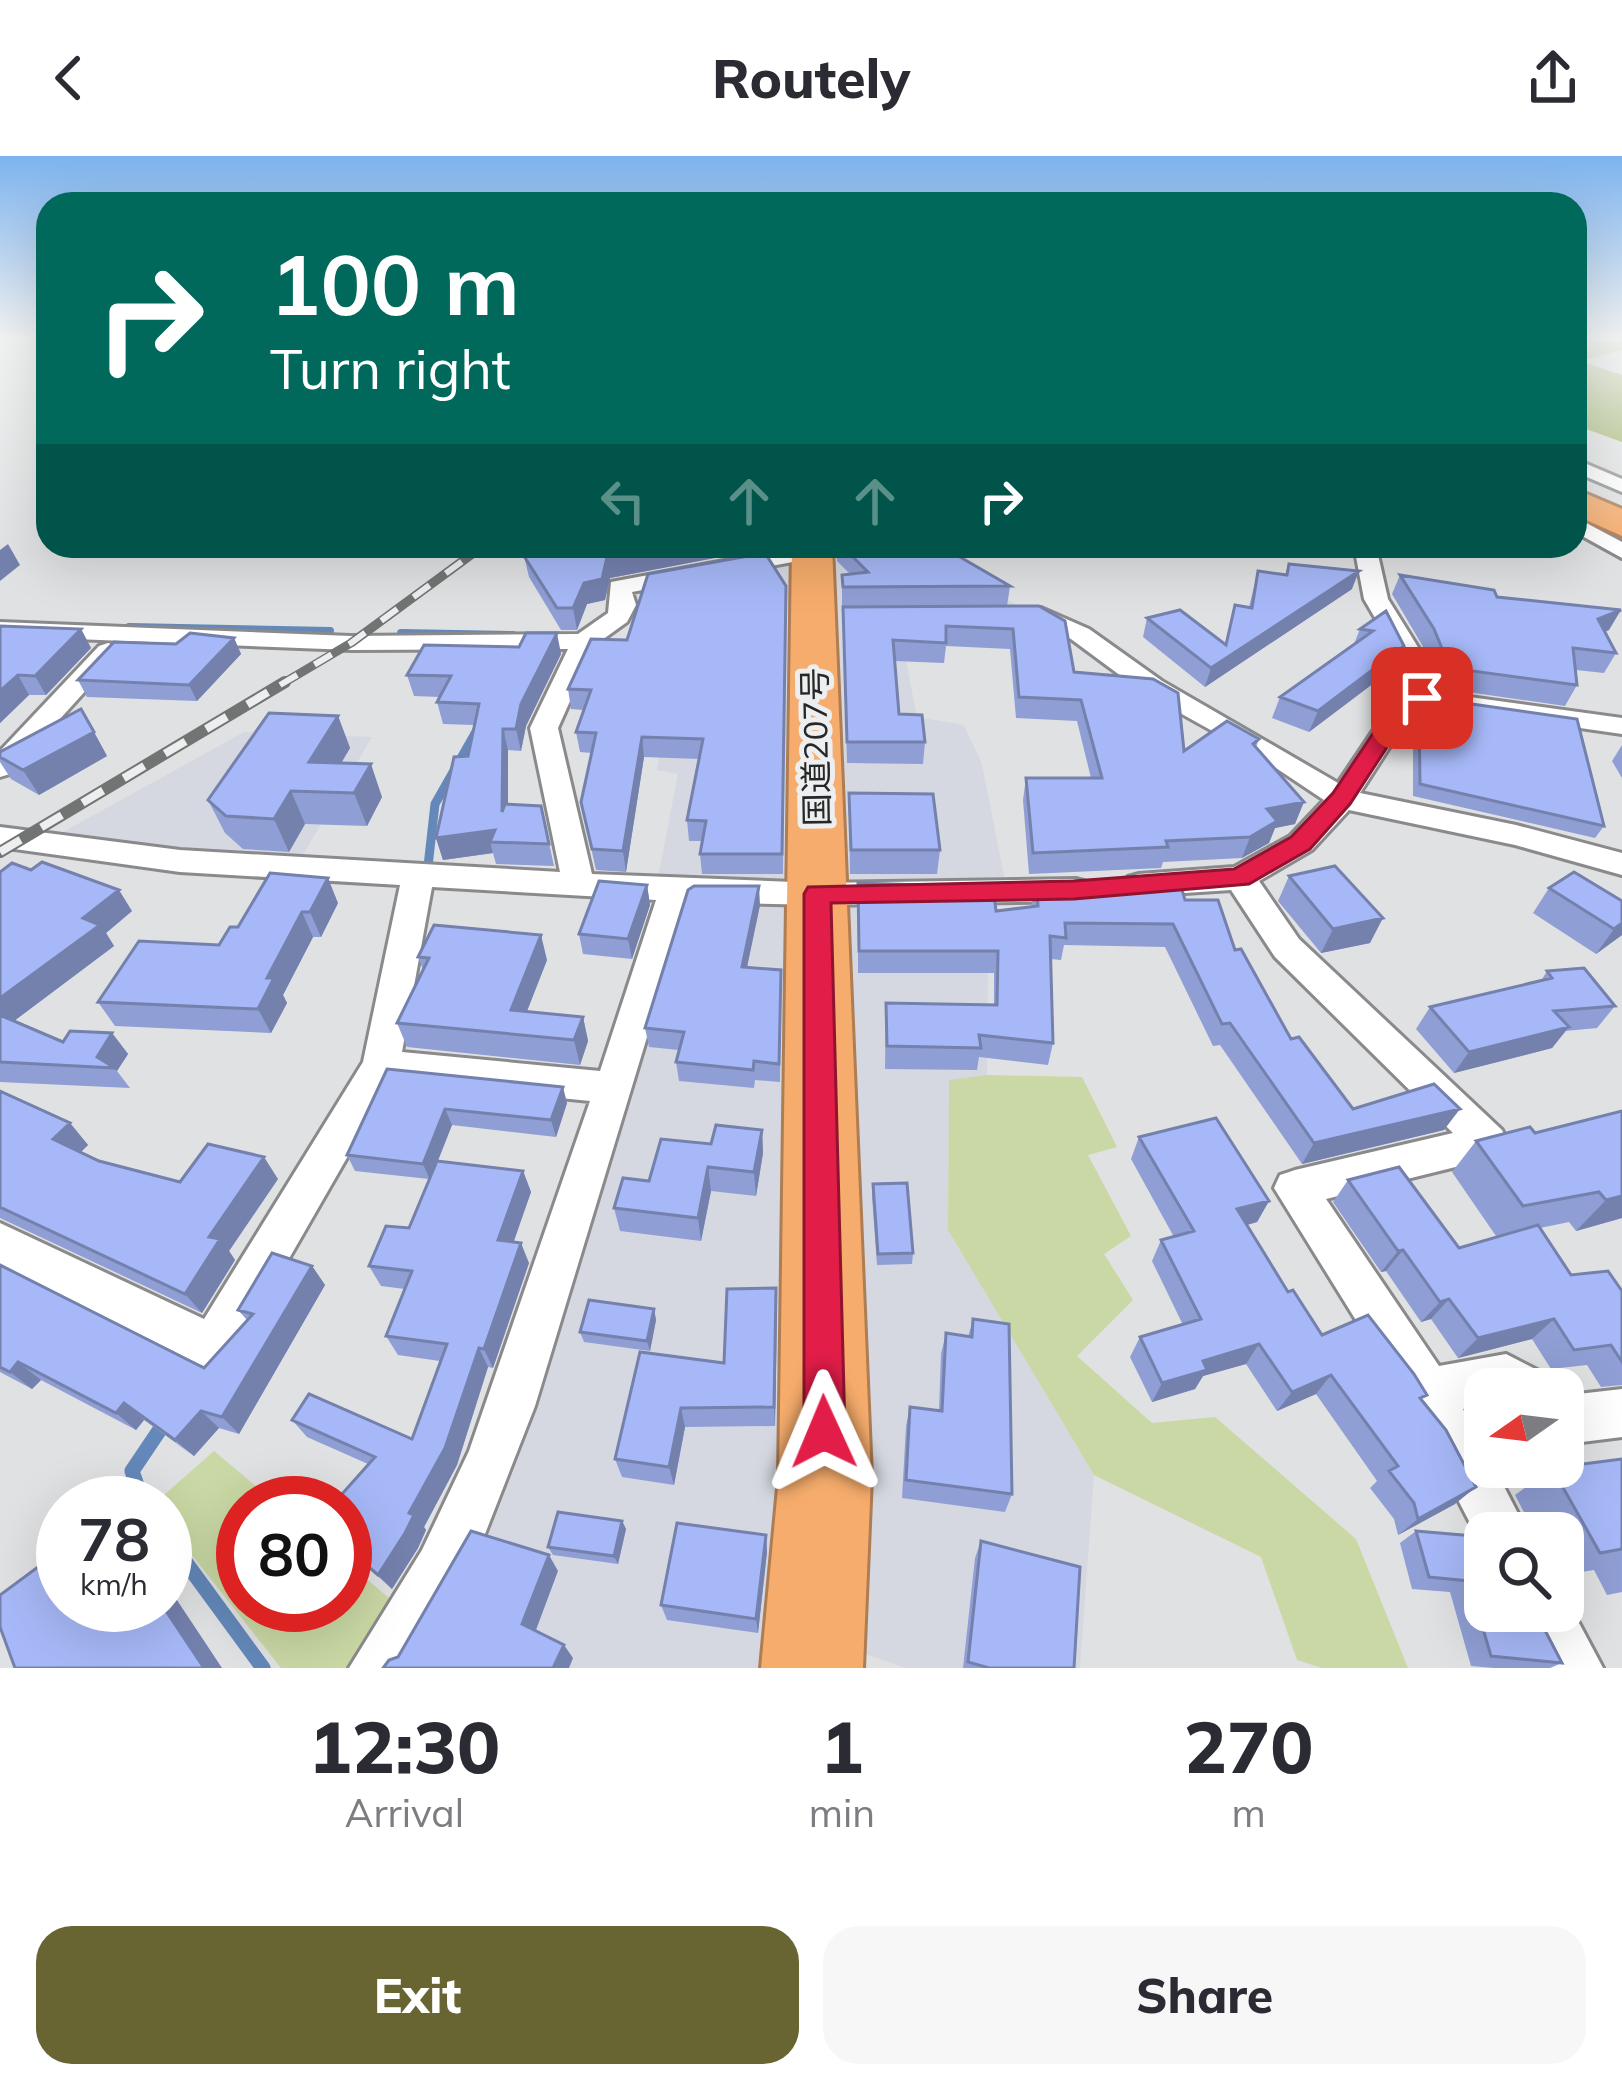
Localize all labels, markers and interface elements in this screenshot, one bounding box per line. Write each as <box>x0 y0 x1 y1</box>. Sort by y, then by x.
text: Routely <box>712 44 910 112</box>
icon: back <box>36 45 102 111</box>
icon: share <box>1520 45 1586 111</box>
text: 100 m <box>270 231 520 336</box>
icon: right <box>72 240 228 396</box>
text: Turn right <box>270 335 511 403</box>
icon: left <box>590 468 656 534</box>
icon: ahead <box>716 468 782 534</box>
icon: ahead <box>842 468 908 534</box>
icon: right <box>968 468 1034 534</box>
pin <box>1371 647 1473 749</box>
icon: arrive <box>1389 665 1455 731</box>
street label: 国道207号 <box>793 667 837 827</box>
north arrow <box>1464 1368 1584 1488</box>
map controls <box>1464 1368 1584 1632</box>
position arrow <box>761 1369 887 1495</box>
speed limit sign: 80 <box>216 1476 372 1632</box>
text: 78 <box>78 1501 150 1576</box>
button: search <box>1464 1512 1584 1632</box>
text: km/h <box>80 1565 148 1603</box>
text: 12:30 <box>309 1701 500 1791</box>
text: 1 <box>820 1701 864 1791</box>
text: 270 <box>1184 1701 1313 1791</box>
text: Arrival <box>345 1788 464 1837</box>
text: min <box>809 1788 875 1837</box>
text: m <box>1231 1788 1266 1837</box>
button: Exit <box>36 1926 799 2064</box>
button: Share <box>823 1926 1586 2064</box>

